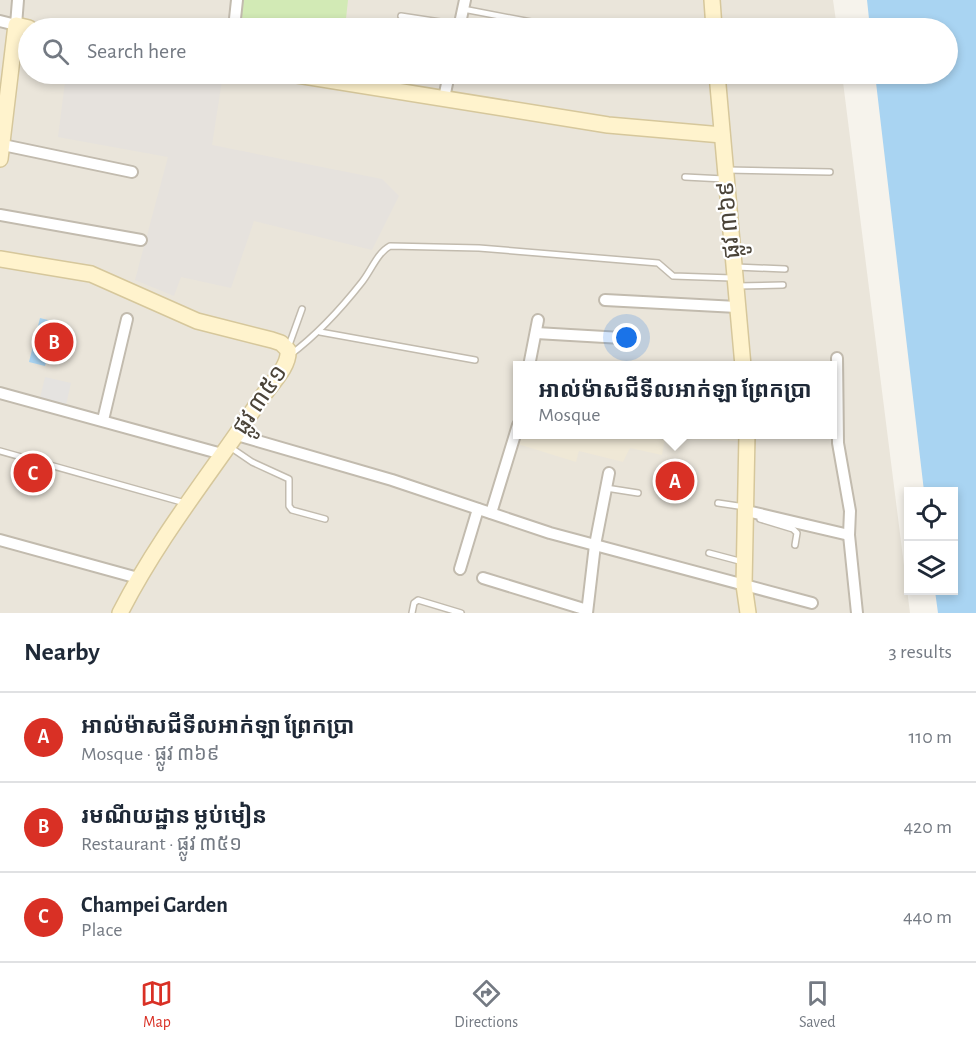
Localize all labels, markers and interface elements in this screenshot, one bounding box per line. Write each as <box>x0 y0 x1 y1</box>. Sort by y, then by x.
search box <box>18 18 958 84</box>
icon: search <box>39 35 72 68</box>
text: Search here <box>87 40 186 62</box>
street label: ផ្លូវ ៣៦៩ <box>714 179 753 260</box>
pin: B <box>34 320 74 364</box>
your location <box>612 323 641 352</box>
street label: ផ្លូវ ៣៥១ <box>228 361 299 444</box>
popup <box>513 361 837 439</box>
text: អាល់ម៉ាសជីទីលអាក់ឡា ព្រែកប្រា <box>538 379 812 401</box>
text: Mosque <box>538 405 601 425</box>
pin: C <box>14 450 52 496</box>
pin: A <box>656 458 694 504</box>
map controls <box>904 487 958 595</box>
button: locate <box>904 487 958 541</box>
button: layers <box>904 541 958 595</box>
text: Nearby <box>24 639 100 665</box>
text: 3 results <box>888 642 952 662</box>
text: អាល់ម៉ាសជីទីលអាក់ឡា ព្រែកប្រា <box>81 715 354 737</box>
text: A <box>38 727 50 747</box>
text: 110 m <box>908 727 952 747</box>
text: Mosque · ផ្លូវ ៣៦៩ <box>81 744 220 764</box>
text: រមណីយដ្ឋាន ម្លប់មៀន <box>81 805 267 827</box>
text: B <box>38 817 49 837</box>
text: 420 m <box>903 817 952 837</box>
text: Restaurant · ផ្លូវ ៣៥១ <box>81 834 242 854</box>
text: Champei Garden <box>81 894 228 916</box>
text: C <box>38 907 49 927</box>
text: 440 m <box>903 907 952 927</box>
text: Place <box>81 920 122 940</box>
tab: Map <box>140 977 173 1032</box>
tab: Directions <box>454 977 518 1032</box>
tab: Saved <box>799 977 836 1032</box>

